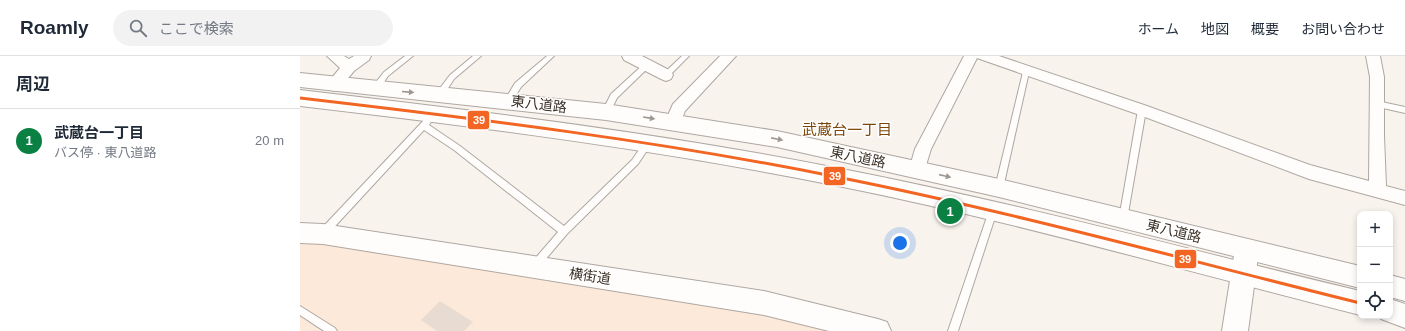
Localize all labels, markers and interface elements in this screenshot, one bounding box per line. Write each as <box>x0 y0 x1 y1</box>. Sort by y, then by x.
search box <box>113 10 393 46</box>
text: Roamly <box>20 17 89 38</box>
icon: search <box>127 17 149 39</box>
text: ここで検索 <box>159 20 234 37</box>
text: ホーム <box>1137 21 1179 37</box>
text: 地図 <box>1201 21 1229 37</box>
text: 概要 <box>1251 21 1279 37</box>
text: お問い合わせ <box>1301 21 1385 37</box>
text: 周辺 <box>16 75 50 94</box>
one-way arrow <box>402 88 414 95</box>
street label: 東八道路 <box>510 93 568 115</box>
line badge: 39 <box>467 110 490 130</box>
text: 39 <box>473 114 485 126</box>
one-way arrow <box>643 115 655 121</box>
district label: 武蔵台一丁目 <box>802 121 892 138</box>
text: 武蔵台一丁目 <box>54 124 144 141</box>
text: 1 <box>25 133 33 148</box>
text: 20 m <box>255 133 284 148</box>
one-way arrow <box>771 137 783 143</box>
street label: 東八道路 <box>829 143 887 171</box>
text: バス停 · 東八道路 <box>54 145 157 160</box>
line badge: 39 <box>823 166 846 186</box>
text: 39 <box>829 170 841 182</box>
one-way arrow <box>939 174 951 180</box>
pin: 1 <box>937 196 963 226</box>
map controls <box>1357 211 1393 319</box>
button: + <box>1357 211 1393 247</box>
street label: 東八道路 <box>1145 216 1203 246</box>
your location <box>890 233 910 253</box>
button: − <box>1357 247 1393 283</box>
line badge: 39 <box>1174 249 1197 269</box>
text: 39 <box>1179 253 1191 265</box>
street label: 横街道 <box>568 265 612 287</box>
button: locate <box>1357 283 1393 319</box>

